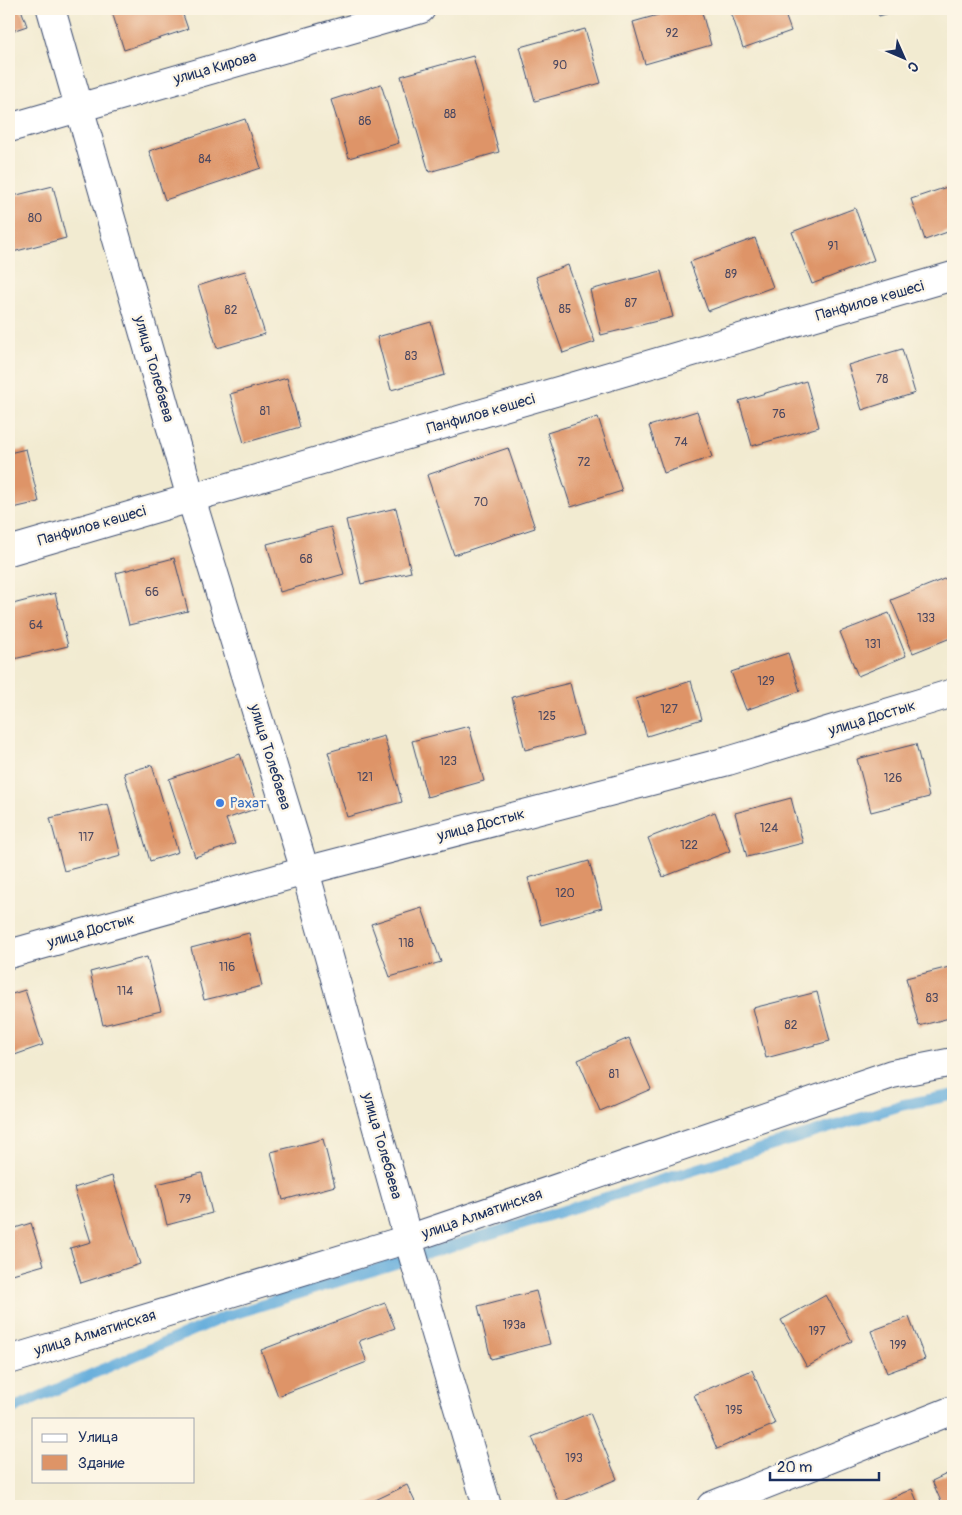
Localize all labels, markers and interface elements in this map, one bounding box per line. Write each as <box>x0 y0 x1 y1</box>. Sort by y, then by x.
house number: 92 <box>666 26 679 41</box>
north arrow <box>880 32 930 82</box>
street label: улица Кирова <box>170 47 259 89</box>
house number: 90 <box>553 58 567 73</box>
text: С <box>904 58 922 76</box>
house number: 88 <box>444 107 456 122</box>
house number: 86 <box>358 114 372 129</box>
house number: 84 <box>198 152 212 167</box>
house number: 80 <box>28 211 42 226</box>
house number: 91 <box>828 239 838 254</box>
house number: 89 <box>725 267 737 282</box>
street label: Панфилов көшесі <box>814 276 927 326</box>
house number: 87 <box>625 296 638 311</box>
house number: 85 <box>559 302 571 317</box>
house number: 82 <box>225 303 238 318</box>
street label: улица Толебаева <box>129 313 178 424</box>
house number: 83 <box>405 349 418 364</box>
house number: 78 <box>876 372 888 387</box>
street label: Панфилов көшесі <box>425 389 538 439</box>
house number: 81 <box>260 404 270 419</box>
house number: 76 <box>772 407 786 422</box>
house number: 74 <box>674 435 688 450</box>
house number: 72 <box>577 455 591 470</box>
house number: 70 <box>474 495 488 510</box>
street label: Панфилов көшесі <box>36 501 149 551</box>
house number: 68 <box>299 552 313 567</box>
house number: 66 <box>145 585 159 600</box>
house number: 133 <box>917 611 935 626</box>
house number: 64 <box>29 618 43 633</box>
house number: 131 <box>865 637 881 652</box>
house number: 129 <box>757 674 775 689</box>
street label: улица Достык <box>825 696 918 741</box>
street label: улица Толебаева <box>245 701 295 812</box>
house number: 127 <box>660 702 679 717</box>
house number: 125 <box>538 709 556 724</box>
house number: 123 <box>439 754 457 769</box>
house number: 121 <box>357 770 373 785</box>
house number: 126 <box>884 771 902 786</box>
place label: Рахат <box>230 794 267 813</box>
marker: Рахат <box>214 797 226 809</box>
street label: улица Достык <box>434 804 527 846</box>
house number: 124 <box>760 821 778 836</box>
house number: 117 <box>78 830 95 845</box>
house number: 122 <box>680 838 698 853</box>
house number: 120 <box>555 886 575 901</box>
street label: улица Достык <box>44 909 137 953</box>
house number: 118 <box>398 936 414 951</box>
house number: 116 <box>219 960 235 975</box>
house number: 114 <box>117 984 133 999</box>
house number: 83 <box>926 991 939 1006</box>
house number: 82 <box>785 1018 798 1033</box>
house number: 81 <box>609 1067 619 1082</box>
street label: улица Толебаева <box>357 1090 406 1201</box>
street label: улица Алматинская <box>418 1184 545 1244</box>
house number: 79 <box>179 1192 191 1207</box>
street label: улица Алматинская <box>31 1305 158 1361</box>
house number: 193а <box>502 1318 526 1333</box>
house number: 197 <box>808 1324 826 1339</box>
house number: 199 <box>889 1338 907 1353</box>
house number: 195 <box>725 1403 743 1418</box>
legend <box>32 1418 195 1482</box>
text: Улица <box>78 1428 118 1447</box>
scale bar <box>770 1450 878 1482</box>
house number: 193 <box>565 1451 583 1466</box>
text: Здание <box>78 1454 125 1473</box>
text: 20 m <box>777 1458 812 1477</box>

